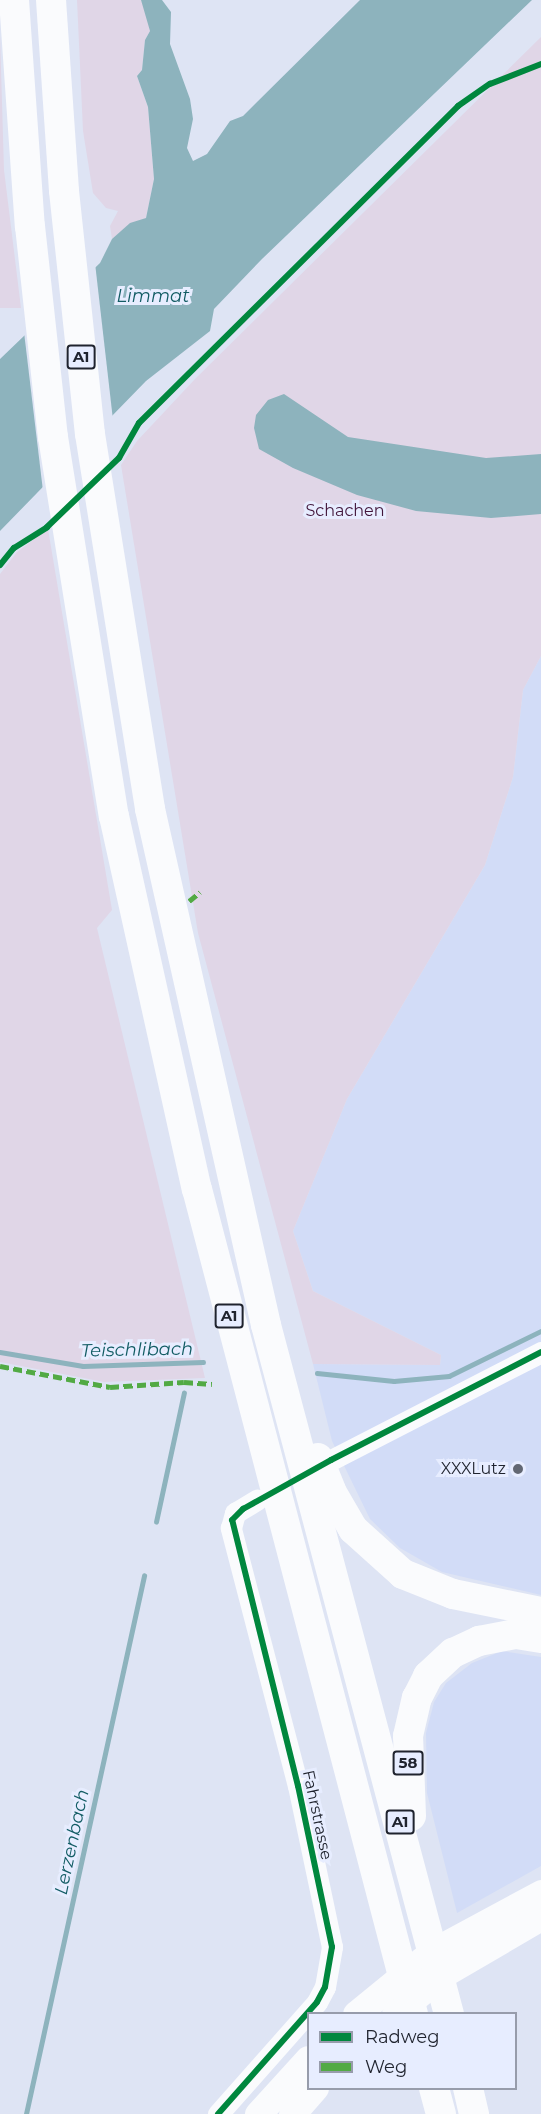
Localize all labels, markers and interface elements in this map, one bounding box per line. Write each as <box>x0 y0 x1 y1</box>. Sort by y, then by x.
water label: Limmat <box>116 285 190 307</box>
road number: A1 <box>66 345 96 369</box>
park label: Schachen <box>305 501 385 521</box>
road number: A1 <box>214 1304 244 1328</box>
water label: Teischlibach <box>81 1338 193 1362</box>
place label: XXXLutz <box>441 1459 506 1479</box>
marker: XXXLutz <box>511 1462 525 1476</box>
road number: 58 <box>392 1751 424 1775</box>
street label: Fahrstrasse <box>298 1768 336 1862</box>
water label: Lerzenbach <box>50 1787 94 1897</box>
road number: A1 <box>385 1810 415 1834</box>
legend <box>307 2012 517 2090</box>
text: Radweg <box>365 2026 440 2048</box>
text: Weg <box>365 2056 407 2078</box>

